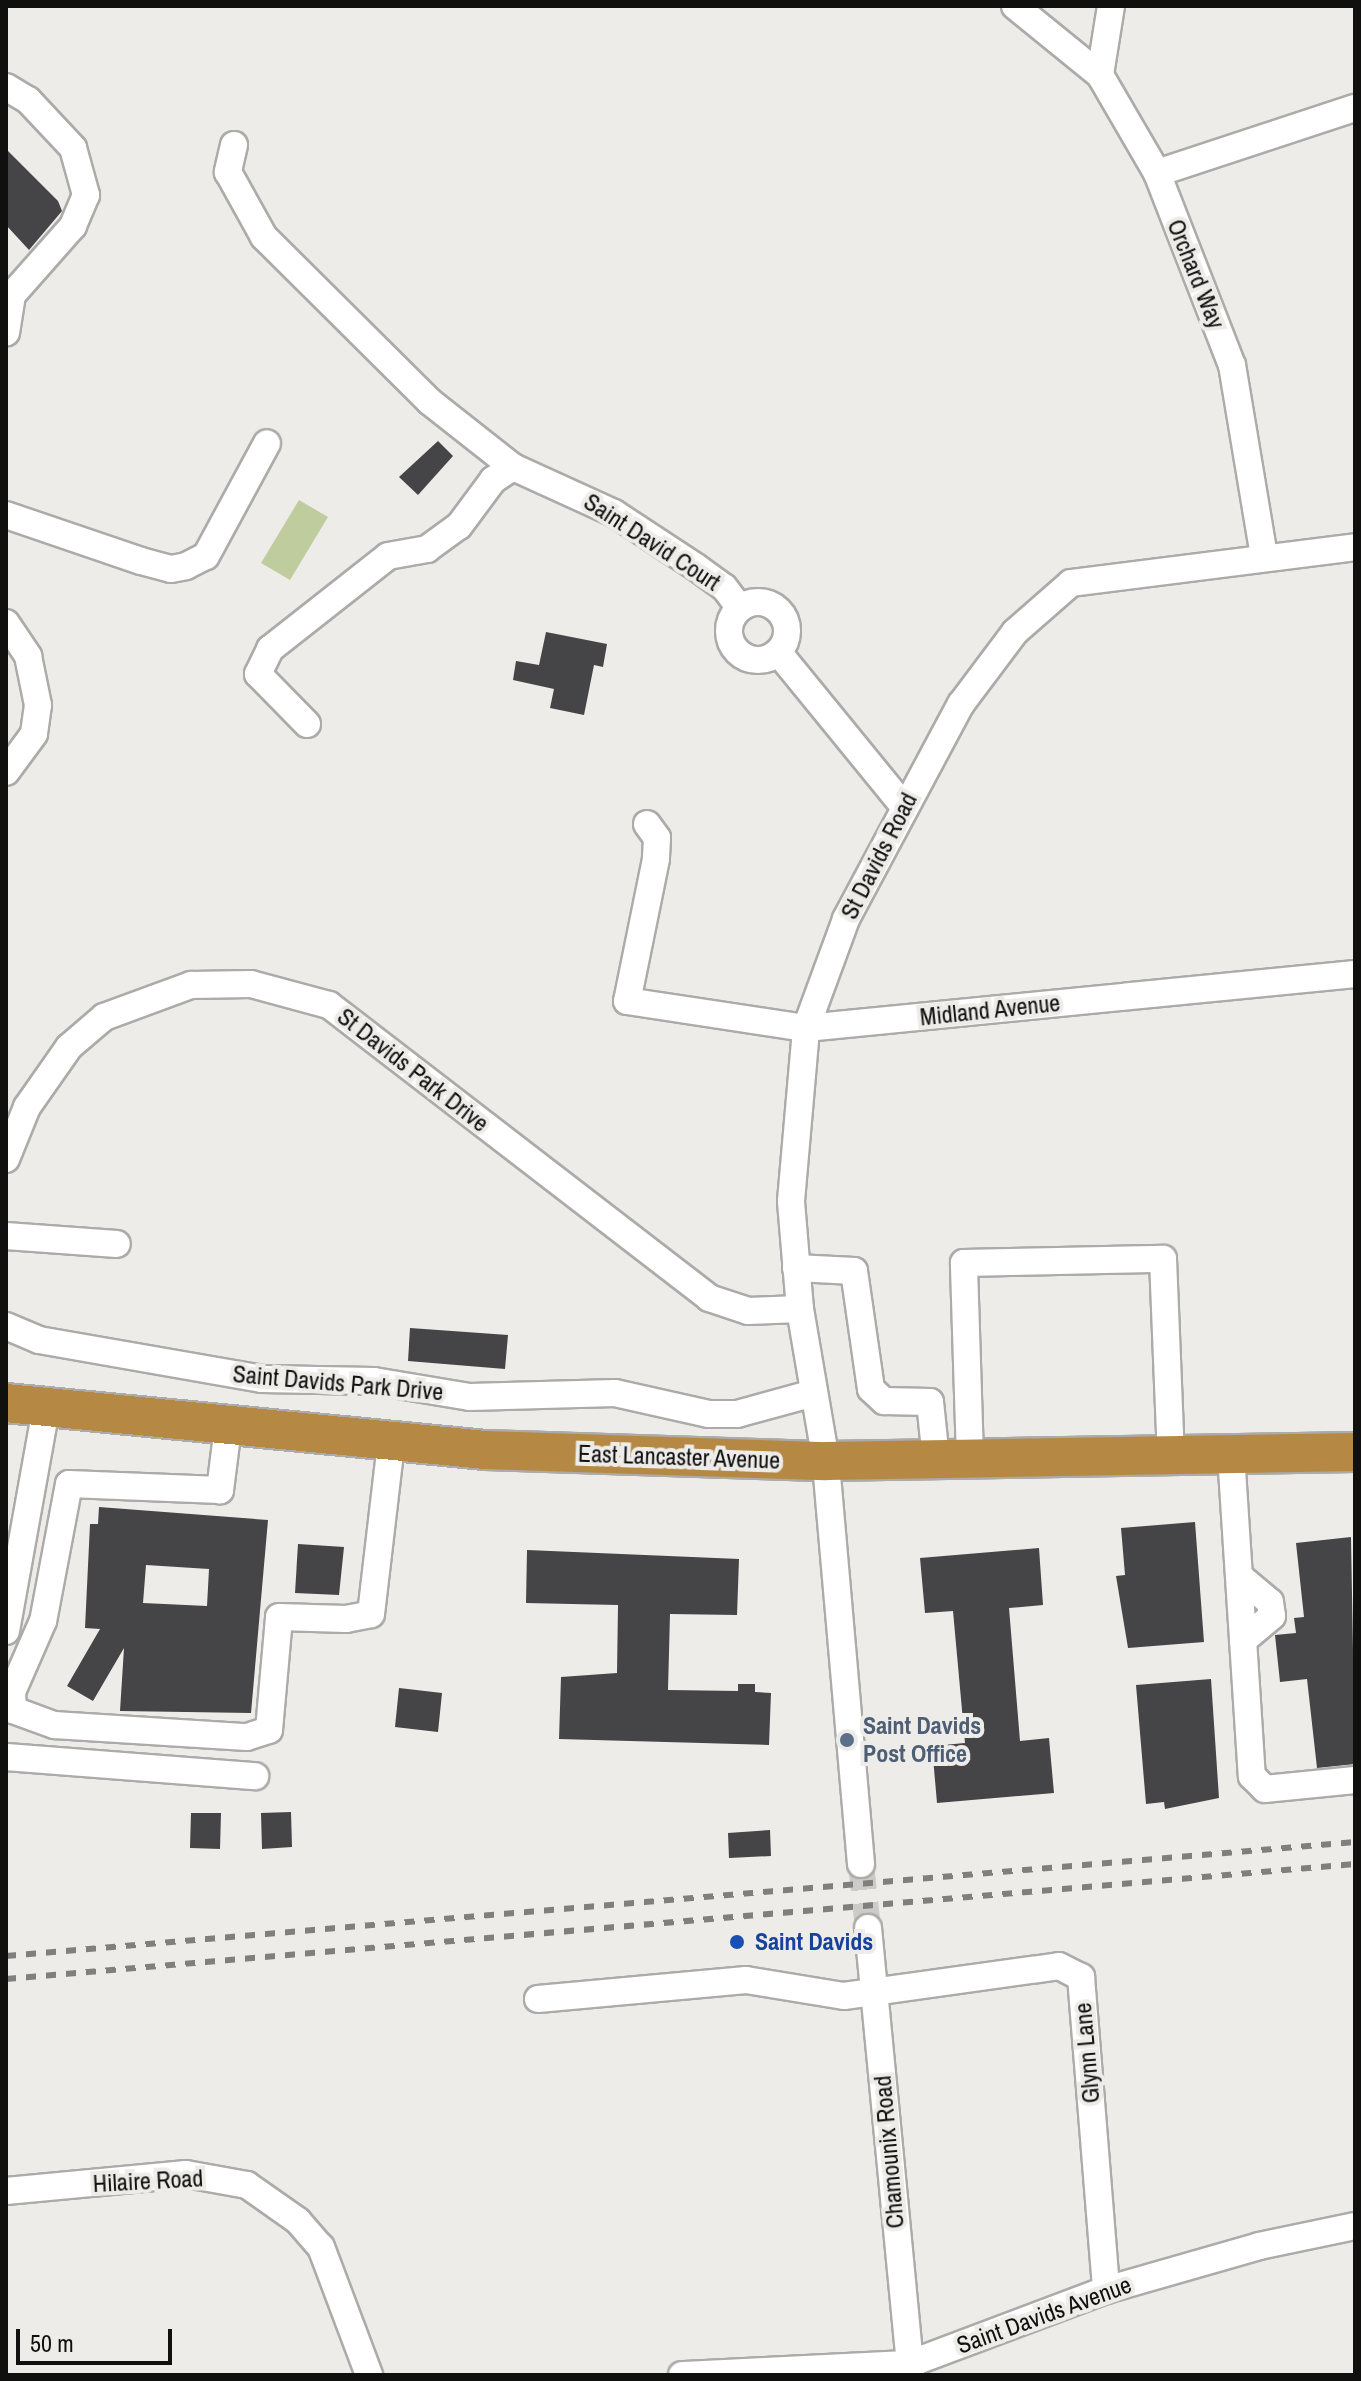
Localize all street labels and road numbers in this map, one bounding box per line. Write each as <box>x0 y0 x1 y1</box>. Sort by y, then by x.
street label: Orchard Way <box>1161 215 1231 333</box>
street label: Saint David Court <box>579 487 725 597</box>
street label: St Davids Road <box>835 788 923 924</box>
street label: Midland Avenue <box>918 988 1062 1032</box>
street label: St Davids Park Drive <box>332 1002 494 1138</box>
street label: Saint Davids Park Drive <box>232 1359 444 1407</box>
street label: East Lancaster Avenue <box>577 1439 781 1475</box>
street label: Glynn Lane <box>1068 2002 1106 2104</box>
street label: Chamounix Road <box>868 2074 910 2230</box>
street label: Hilaire Road <box>92 2164 204 2198</box>
street label: Saint Davids Avenue <box>952 2270 1136 2360</box>

